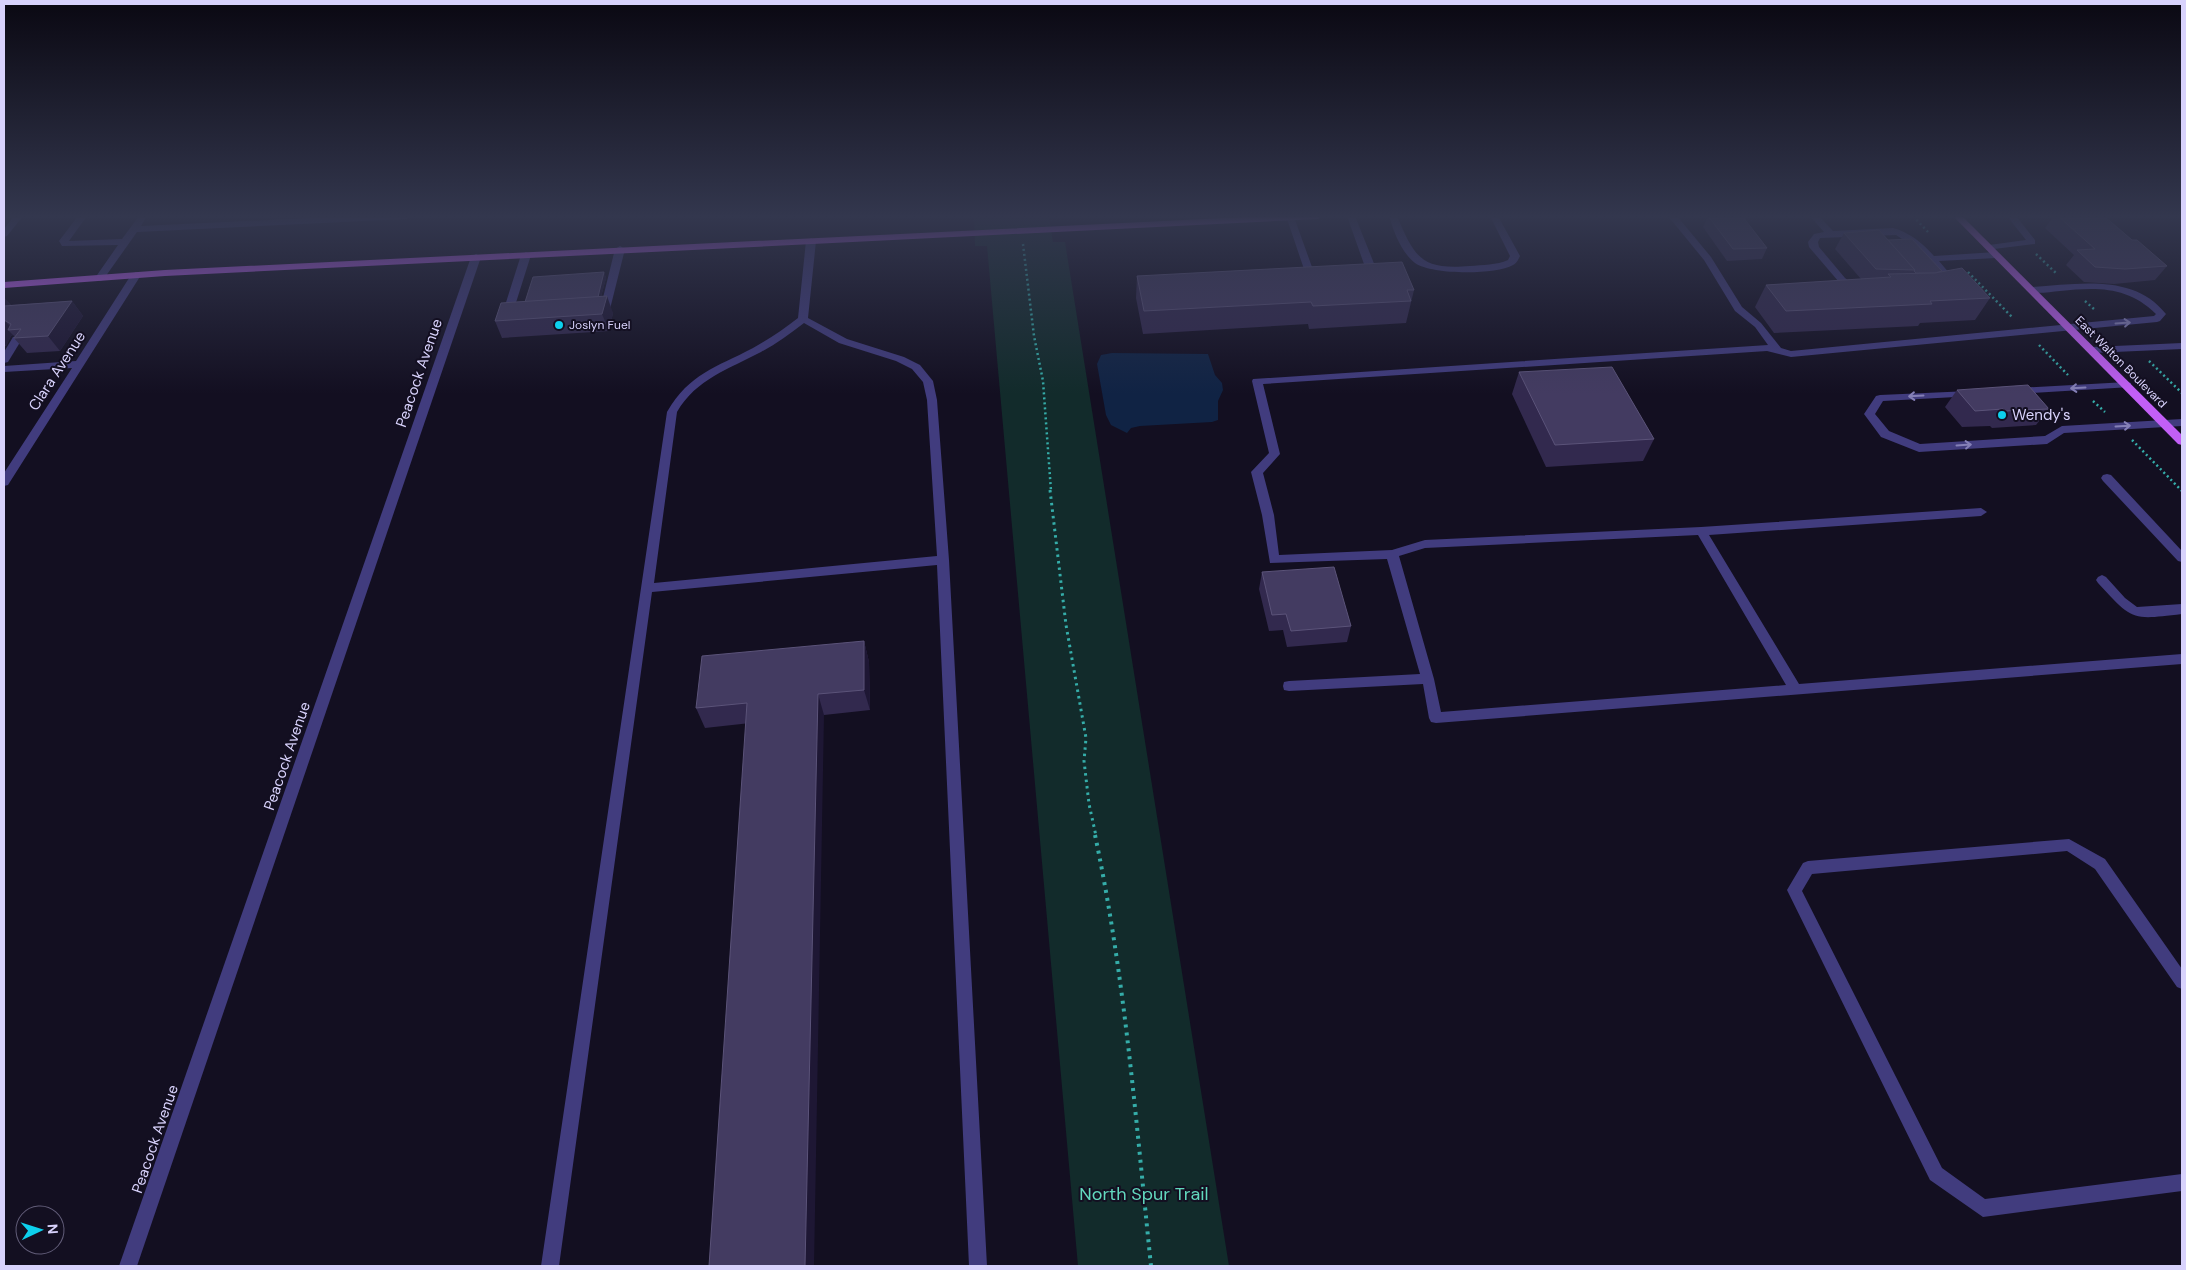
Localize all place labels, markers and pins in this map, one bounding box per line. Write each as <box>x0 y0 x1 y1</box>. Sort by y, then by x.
place label: Joslyn Fuel <box>569 317 630 333</box>
marker: Joslyn Fuel <box>553 319 565 331</box>
place label: Wendy's <box>2012 405 2071 425</box>
marker: Wendy's <box>1996 409 2008 421</box>

